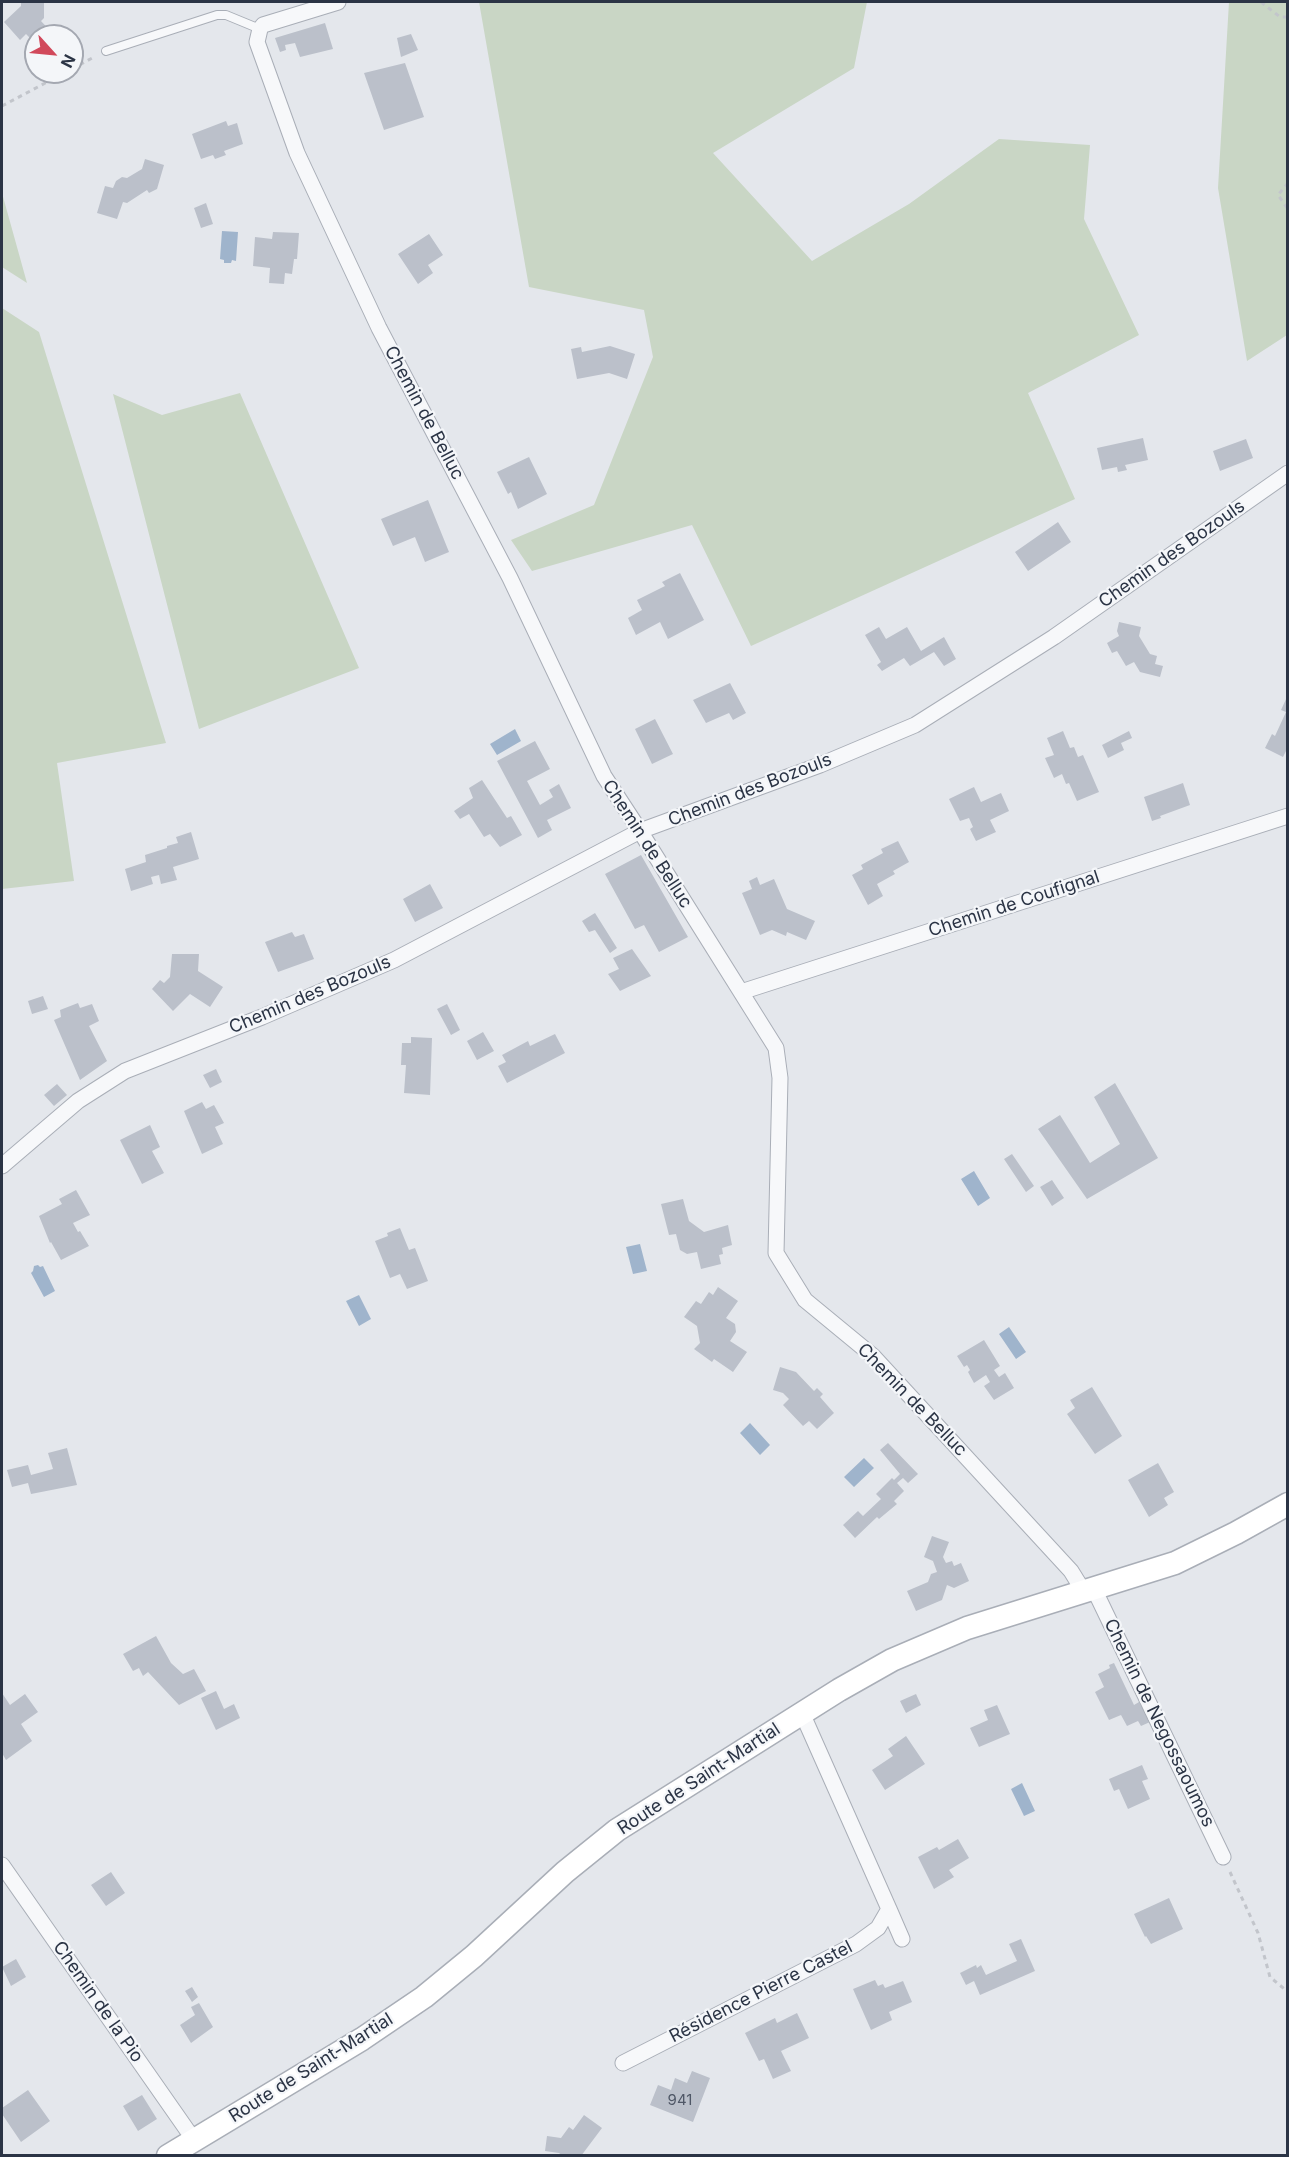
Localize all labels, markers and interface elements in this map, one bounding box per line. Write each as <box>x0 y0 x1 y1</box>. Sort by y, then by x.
north arrow <box>24 24 84 84</box>
text: N <box>57 51 80 71</box>
street label: Chemin de Belluc <box>380 342 468 484</box>
street label: Chemin des Bozouls <box>1095 495 1249 613</box>
street label: Chemin des Bozouls <box>665 749 835 831</box>
street label: Chemin de Belluc <box>597 776 697 912</box>
street label: Chemin de Coufignal <box>926 866 1102 942</box>
street label: Chemin des Bozouls <box>226 951 394 1039</box>
street label: Chemin de Belluc <box>853 1339 971 1461</box>
street label: Chemin de Negossaoumos <box>1099 1615 1219 1831</box>
street label: Route de Saint-Martial <box>614 1718 784 1840</box>
street label: Résidence Pierre Castel <box>666 1936 856 2048</box>
street label: Chemin de la Pio <box>48 1937 148 2067</box>
street label: Route de Saint-Martial <box>225 2009 397 2127</box>
house number: 941 <box>668 2091 692 2109</box>

